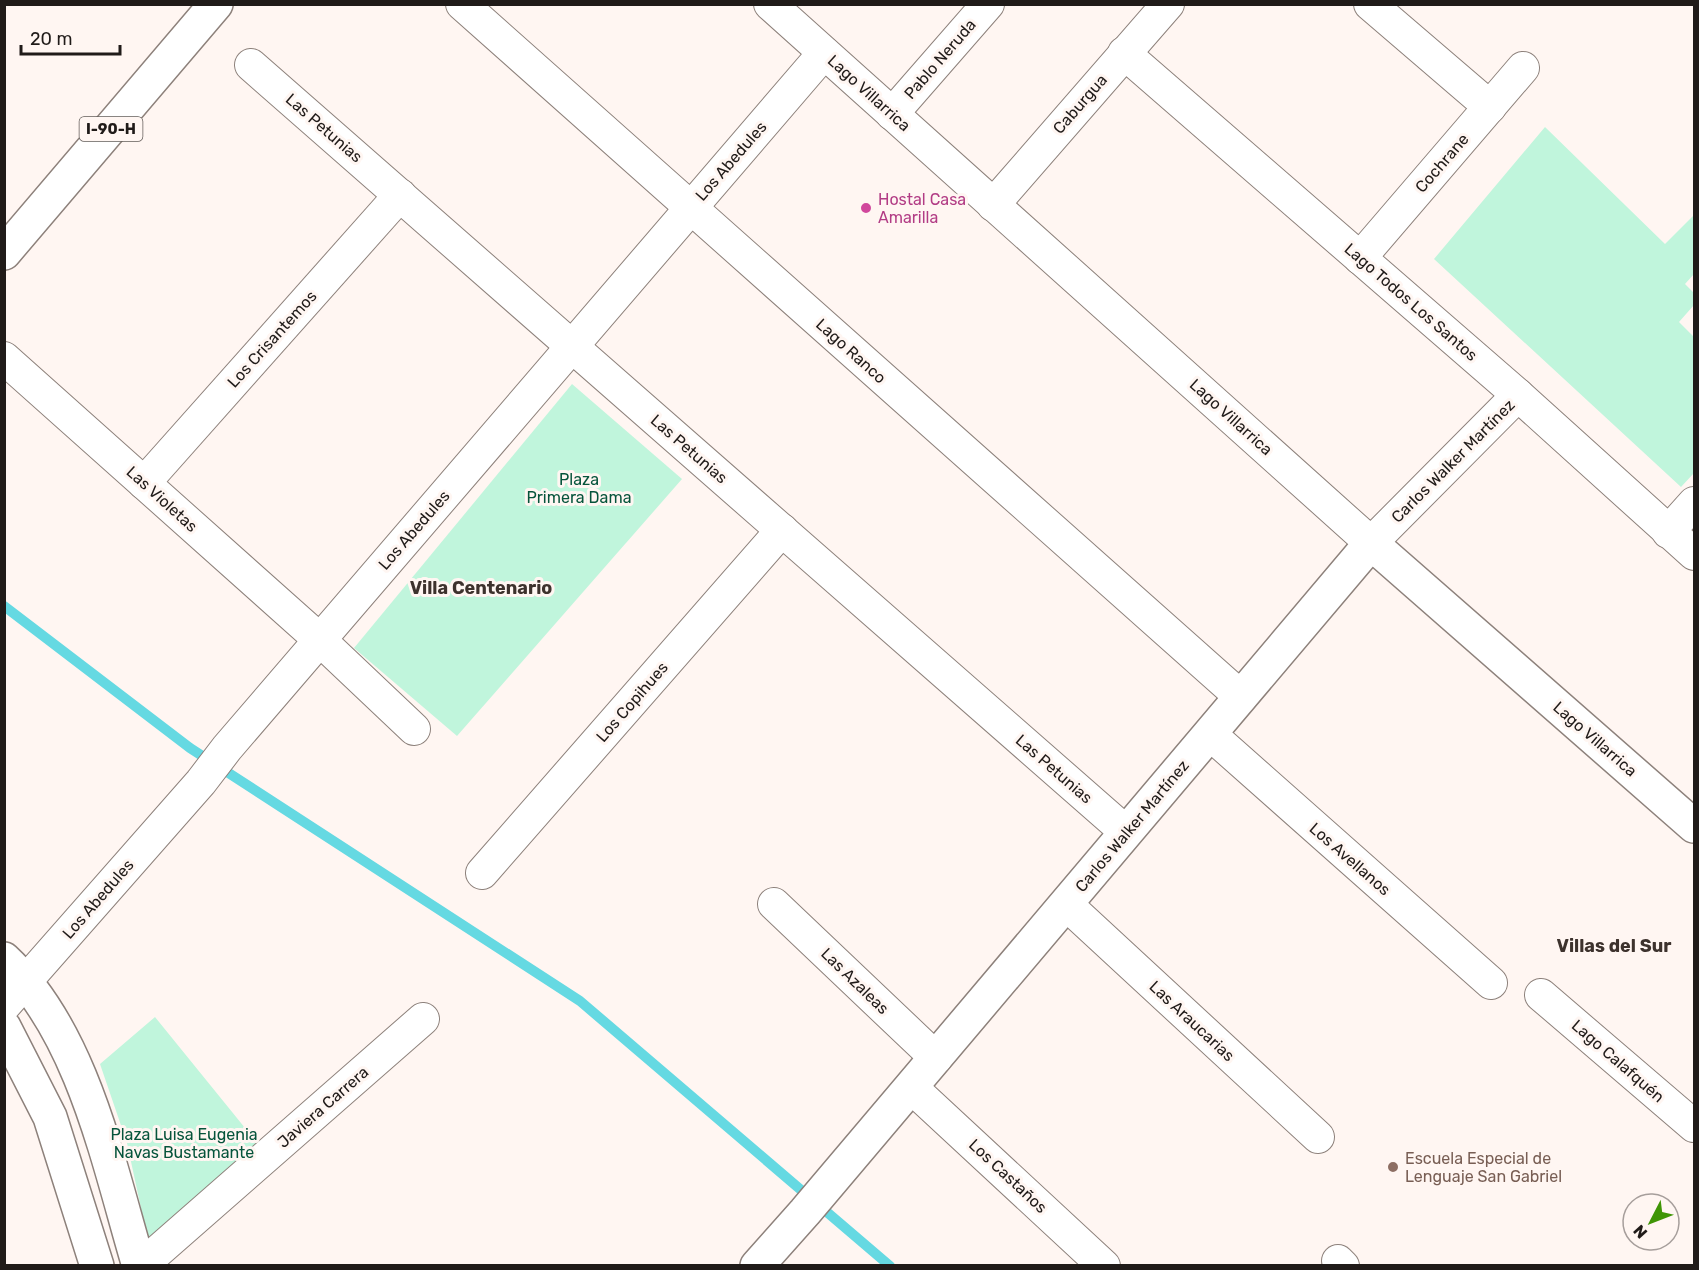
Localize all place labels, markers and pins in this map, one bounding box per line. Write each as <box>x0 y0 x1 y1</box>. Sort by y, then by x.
place label: Hostal Casa Amarilla <box>878 190 966 227</box>
marker: Hostal Casa Amarilla <box>859 201 873 215</box>
place label: Escuela Especial de Lenguaje San Gabriel <box>1405 1149 1562 1186</box>
marker: Escuela Especial de Lenguaje San Gabriel <box>1386 1160 1400 1174</box>

